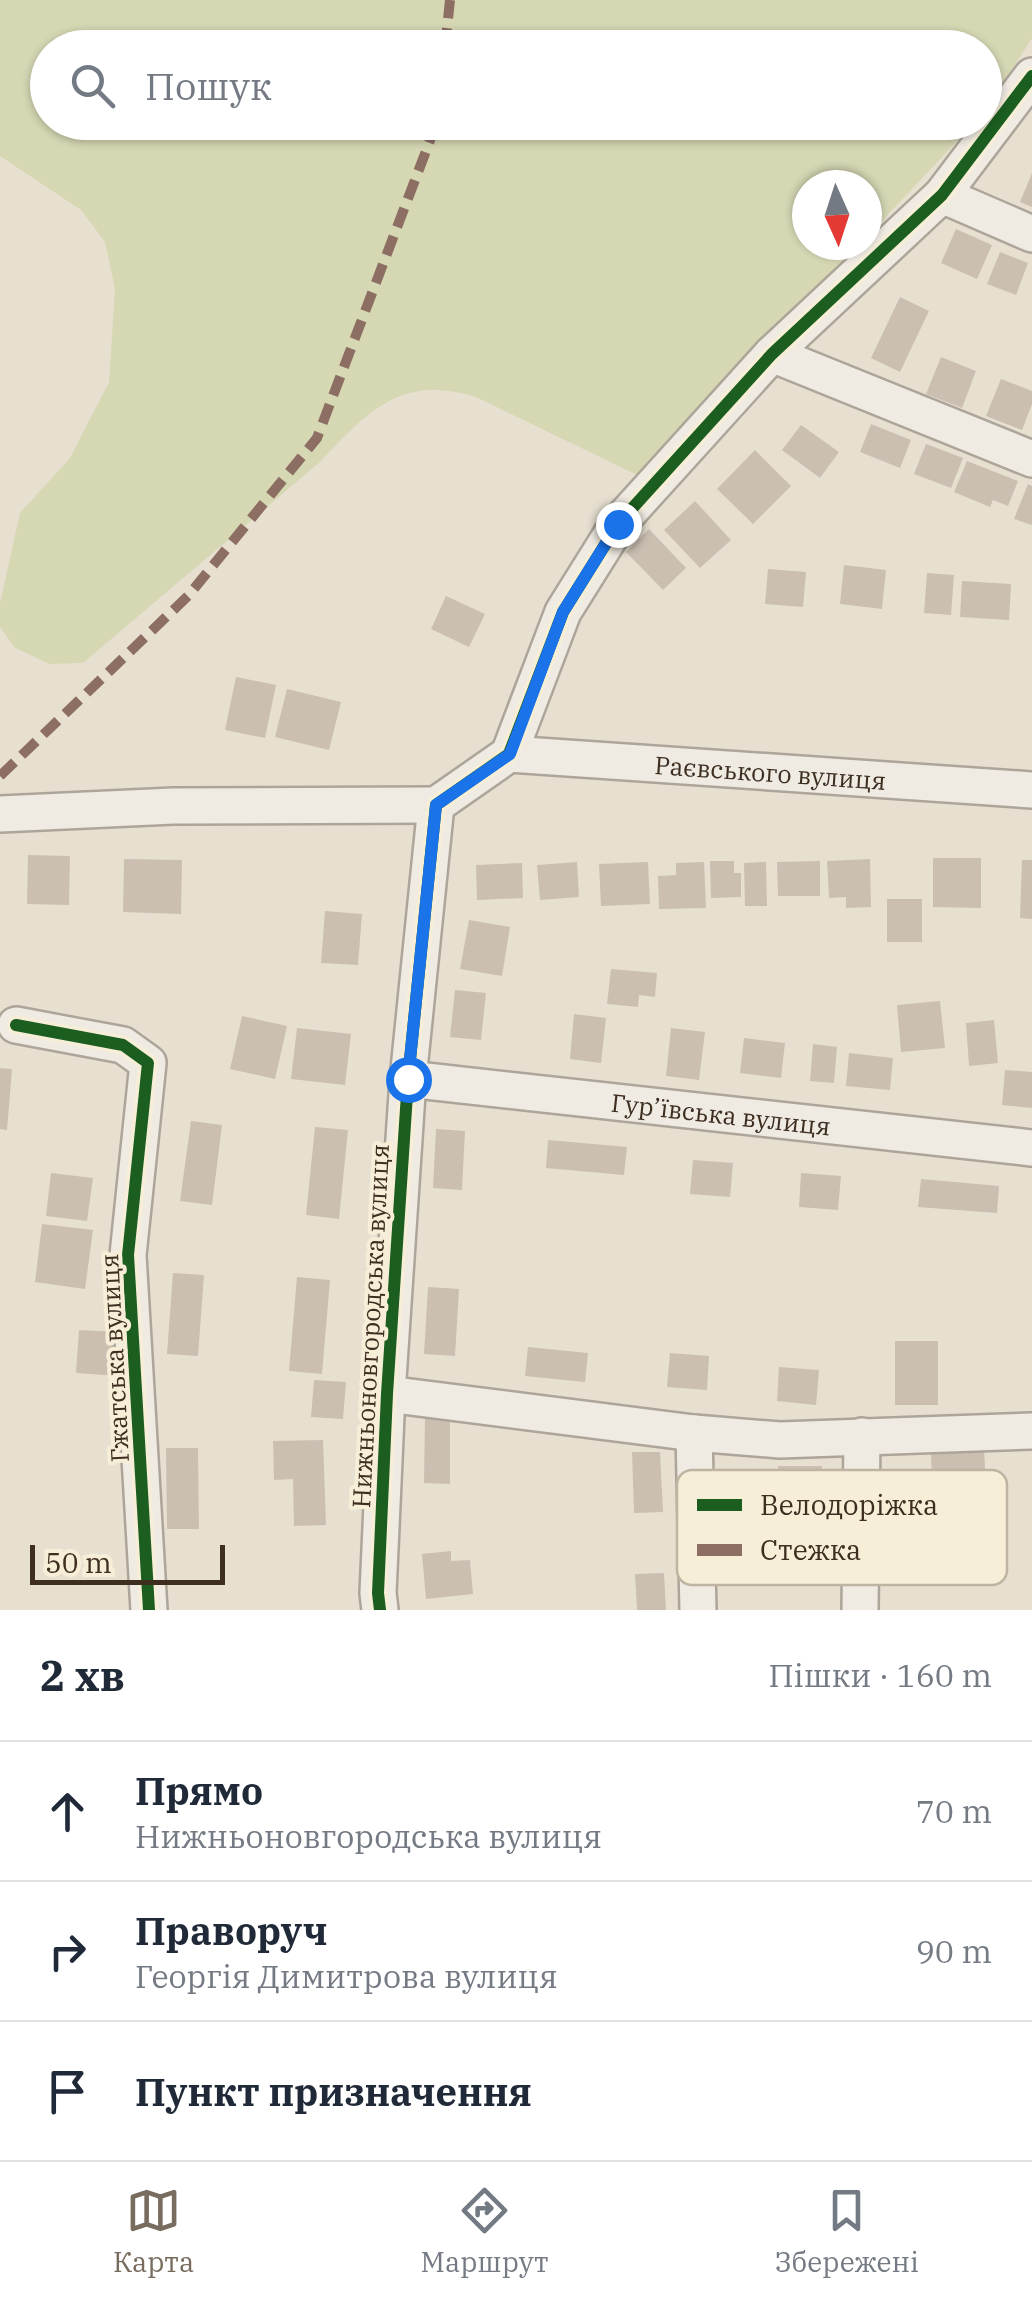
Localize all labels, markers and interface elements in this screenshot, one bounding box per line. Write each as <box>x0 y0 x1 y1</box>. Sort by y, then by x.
search box <box>30 30 1002 140</box>
icon: search <box>65 58 120 113</box>
text: Пошук <box>145 61 272 110</box>
north arrow <box>792 170 882 260</box>
route end <box>596 502 642 548</box>
street label: Раєвського вулиця <box>653 748 887 796</box>
route start <box>386 1057 432 1103</box>
street label: Гур’ївська вулиця <box>610 1085 833 1142</box>
street label: Нижньоновгородська вулиця <box>344 1143 396 1509</box>
street label: Гжатська вулиця <box>92 1253 136 1463</box>
legend <box>677 1470 1007 1585</box>
text: Велодоріжка <box>760 1486 938 1523</box>
text: Стежка <box>760 1531 861 1568</box>
scale bar <box>30 1540 225 1584</box>
text: 50 m <box>45 1544 112 1581</box>
text: 2 хв <box>40 1648 125 1703</box>
text: Пішки · 160 m <box>768 1654 992 1696</box>
text: Прямо <box>135 1766 263 1815</box>
icon: ahead <box>40 1784 95 1839</box>
text: 70 m <box>916 1790 992 1832</box>
text: Нижньоновгородська вулиця <box>135 1815 602 1857</box>
text: Праворуч <box>135 1906 328 1955</box>
icon: right <box>40 1924 95 1979</box>
text: 90 m <box>916 1930 992 1972</box>
text: Георгія Димитрова вулиця <box>135 1955 558 1997</box>
icon: arrive <box>40 2064 95 2119</box>
text: Пункт призначення <box>135 2067 532 2116</box>
tab: Карта <box>113 2183 194 2280</box>
tab: Маршрут <box>420 2183 549 2280</box>
tab: Збережені <box>775 2183 919 2280</box>

